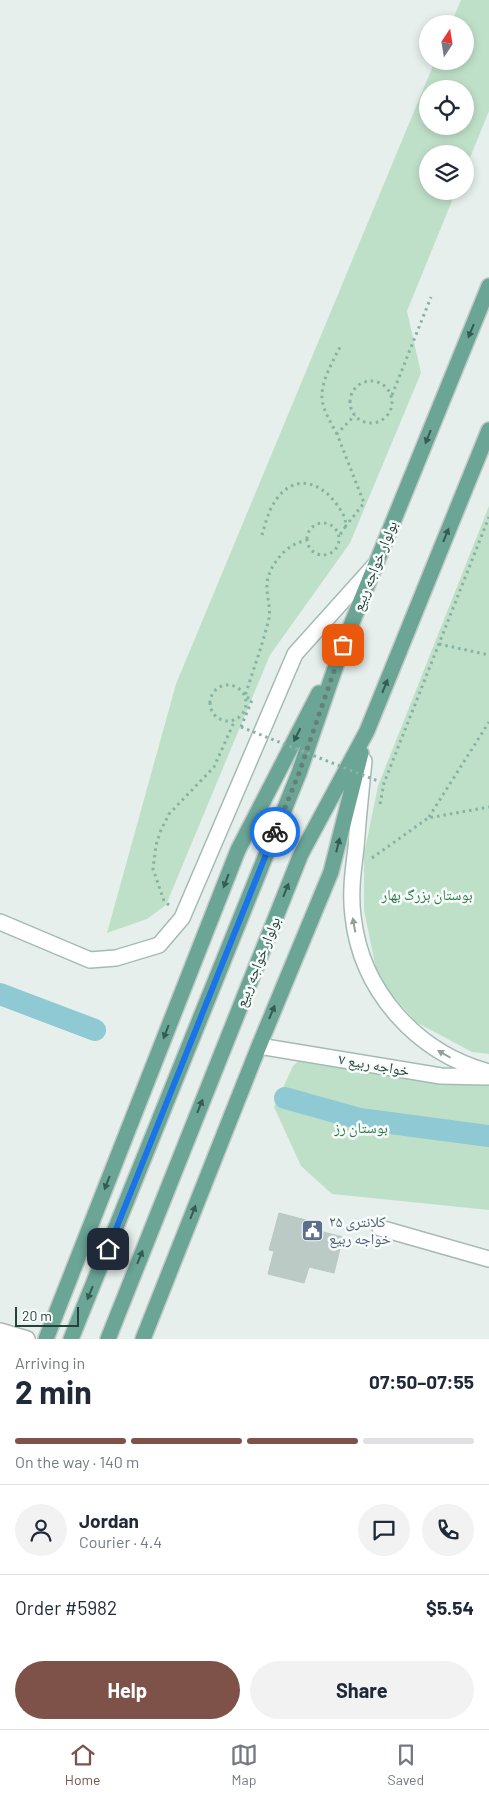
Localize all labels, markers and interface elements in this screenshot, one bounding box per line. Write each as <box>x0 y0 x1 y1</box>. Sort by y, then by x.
north arrow <box>419 15 474 70</box>
map controls <box>419 15 474 200</box>
button: locate <box>419 80 474 135</box>
button: layers <box>419 145 474 200</box>
one-way arrow <box>466 324 474 338</box>
one-way arrow <box>423 430 431 444</box>
street label: بولوار خواجه ربیع <box>348 518 402 614</box>
one-way arrow <box>442 527 450 542</box>
pin <box>322 624 364 666</box>
icon: bag <box>329 631 357 659</box>
one-way arrow <box>381 678 389 693</box>
one-way arrow <box>293 728 301 742</box>
courier <box>250 807 300 857</box>
icon: bike <box>261 818 289 846</box>
one-way arrow <box>334 837 342 852</box>
one-way arrow <box>222 873 229 888</box>
one-way arrow <box>283 883 291 897</box>
park label: بوستان بزرگ بهار <box>380 885 473 905</box>
street label: بولوار خواجه ربیع <box>231 914 285 1010</box>
one-way arrow <box>350 917 358 933</box>
one-way arrow <box>269 1005 277 1019</box>
one-way arrow <box>162 1025 170 1039</box>
street label: خواجه ربیع ۷ <box>337 1049 411 1081</box>
one-way arrow <box>437 1050 451 1058</box>
one-way arrow <box>197 1099 205 1113</box>
park label: بوستان رز <box>333 1118 388 1138</box>
one-way arrow <box>103 1176 111 1191</box>
one-way arrow <box>189 1204 197 1219</box>
place label: کلانتری ٢۵ خواجه ربیع <box>329 1212 391 1249</box>
public building icon: کلانتری ٢۵ خواجه ربیع <box>301 1219 325 1243</box>
pin <box>87 1228 129 1270</box>
icon: home <box>94 1235 122 1263</box>
one-way arrow <box>137 1250 145 1264</box>
one-way arrow <box>86 1286 94 1301</box>
scale bar <box>15 1304 79 1327</box>
text: 20 m <box>22 1307 52 1324</box>
text: Arriving in <box>15 1353 85 1372</box>
text: 07:50–07:55 <box>369 1370 474 1393</box>
text: 2 min <box>15 1372 92 1410</box>
text: On the way · 140 m <box>15 1452 139 1471</box>
button: person <box>15 1504 67 1556</box>
button: chat <box>358 1504 410 1556</box>
button: phone <box>422 1504 474 1556</box>
text: Jordan <box>79 1509 139 1532</box>
text: Courier · 4.4 <box>79 1532 162 1551</box>
text: Order #5982 <box>15 1596 117 1619</box>
text: $5.54 <box>426 1596 474 1619</box>
button: Help <box>15 1661 240 1719</box>
button: Share <box>250 1661 474 1719</box>
tab: Home <box>65 1741 100 1788</box>
tab: Map <box>230 1741 258 1788</box>
tab: Saved <box>387 1741 424 1788</box>

